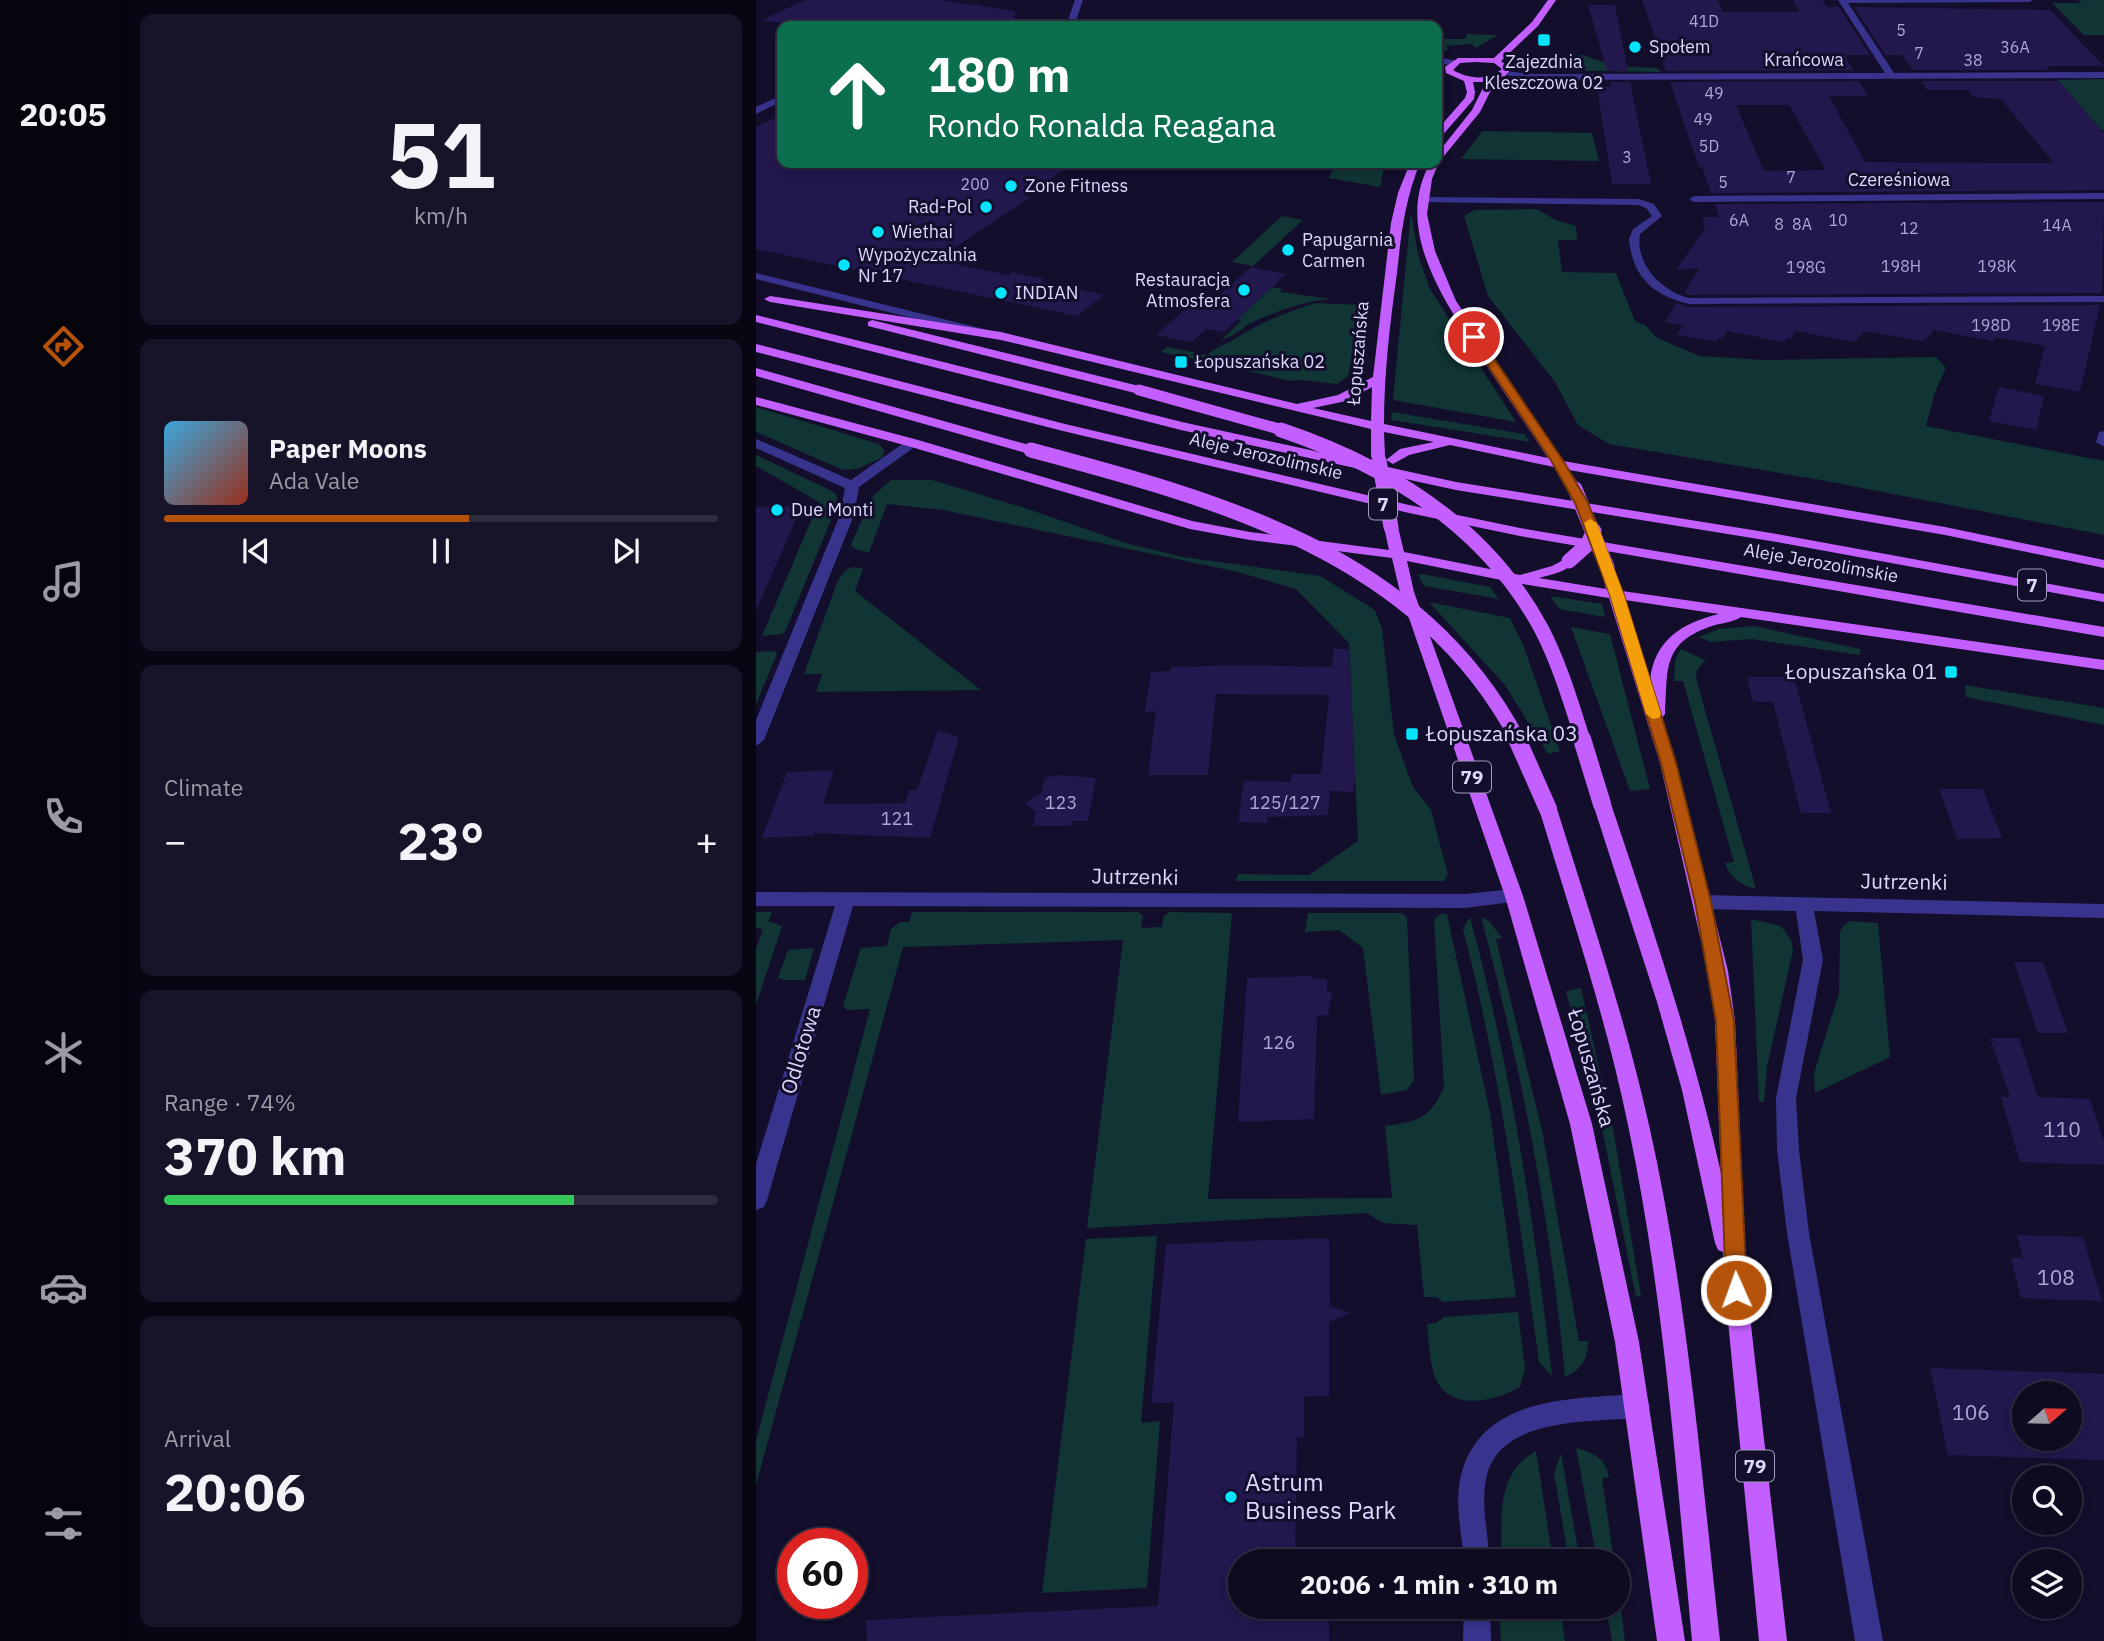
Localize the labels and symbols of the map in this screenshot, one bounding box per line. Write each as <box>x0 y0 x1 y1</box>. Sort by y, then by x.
house number: 41D <box>1689 11 1719 31</box>
house number: 5 <box>1896 20 1906 40</box>
marker: Zajezdnia Kleszczowa 02 <box>1536 32 1552 48</box>
place label: Społem <box>1649 35 1711 58</box>
house number: 36A <box>2000 37 2030 57</box>
marker: Społem <box>1627 39 1643 55</box>
house number: 7 <box>1914 43 1924 63</box>
street label: Krańcowa <box>1764 48 1844 71</box>
place label: Zajezdnia Kleszczowa 02 <box>1484 50 1604 94</box>
house number: 38 <box>1963 50 1983 70</box>
house number: 49 <box>1704 83 1724 103</box>
house number: 49 <box>1693 109 1713 129</box>
house number: 5D <box>1699 136 1719 156</box>
house number: 3 <box>1622 147 1632 167</box>
house number: 7 <box>1786 167 1796 187</box>
street label: Czereśniowa <box>1848 168 1951 191</box>
house number: 5 <box>1718 172 1728 192</box>
house number: 200 <box>961 174 989 194</box>
place label: Zone Fitness <box>1025 174 1128 197</box>
marker: Zone Fitness <box>1003 178 1019 194</box>
place label: Rad-Pol <box>908 195 972 218</box>
marker: Rad-Pol <box>978 199 994 215</box>
house number: 6A <box>1729 210 1749 230</box>
house number: 10 <box>1828 210 1848 230</box>
house number: 8 <box>1774 214 1784 234</box>
house number: 8A <box>1792 214 1812 234</box>
house number: 14A <box>2042 215 2072 235</box>
house number: 12 <box>1899 218 1919 238</box>
place label: Wiethai <box>892 220 953 243</box>
marker: Wiethai <box>870 224 886 240</box>
place label: Papugarnia Carmen <box>1302 228 1393 272</box>
marker: Papugarnia Carmen <box>1280 242 1296 258</box>
place label: Wypożyczalnia Nr 17 <box>858 243 977 287</box>
house number: 198H <box>1881 256 1921 276</box>
house number: 198K <box>1978 256 2016 276</box>
marker: Wypożyczalnia Nr 17 <box>836 257 852 273</box>
house number: 198G <box>1786 257 1826 277</box>
place label: Restauracja Atmosfera <box>1135 268 1230 312</box>
place label: INDIAN <box>1015 281 1078 304</box>
marker: Restauracja Atmosfera <box>1236 282 1252 298</box>
marker: INDIAN <box>993 285 1009 301</box>
street label: Łopuszańska <box>1341 300 1374 407</box>
pin <box>1444 307 1504 367</box>
house number: 198D <box>1971 315 2011 335</box>
house number: 198E <box>2042 315 2080 335</box>
place label: Łopuszańska 02 <box>1194 350 1325 373</box>
marker: Łopuszańska 02 <box>1173 354 1189 370</box>
street label: Aleje Jerozolimskie <box>1187 427 1345 484</box>
road number: 7 <box>1369 489 1397 520</box>
place label: Due Monti <box>791 498 873 521</box>
marker: Due Monti <box>769 502 785 518</box>
street label: Aleje Jerozolimskie <box>1742 538 1900 587</box>
road number: 7 <box>2018 570 2046 600</box>
place label: Łopuszańska 01 <box>1784 657 1937 685</box>
marker: Łopuszańska 01 <box>1943 664 1959 680</box>
place label: Łopuszańska 03 <box>1425 719 1578 747</box>
marker: Łopuszańska 03 <box>1404 726 1420 742</box>
road number: 79 <box>1453 762 1491 792</box>
house number: 123 <box>1045 791 1077 814</box>
house number: 125/127 <box>1249 791 1321 814</box>
house number: 121 <box>881 807 913 830</box>
street label: Jutrzenki <box>1091 861 1179 891</box>
street label: Jutrzenki <box>1860 866 1948 896</box>
street label: Odlotowa <box>773 1002 827 1097</box>
street label: Łopuszańska <box>1561 1004 1622 1130</box>
house number: 126 <box>1263 1031 1295 1054</box>
house number: 110 <box>2043 1115 2081 1143</box>
position arrow <box>1699 1253 1773 1327</box>
house number: 108 <box>2037 1263 2075 1291</box>
north arrow <box>2012 1381 2082 1451</box>
house number: 106 <box>1952 1398 1990 1426</box>
road number: 79 <box>1736 1450 1774 1482</box>
place label: Astrum Business Park <box>1245 1466 1397 1526</box>
marker: Astrum Business Park <box>1223 1489 1239 1505</box>
speed limit sign: 60 <box>777 1528 868 1619</box>

